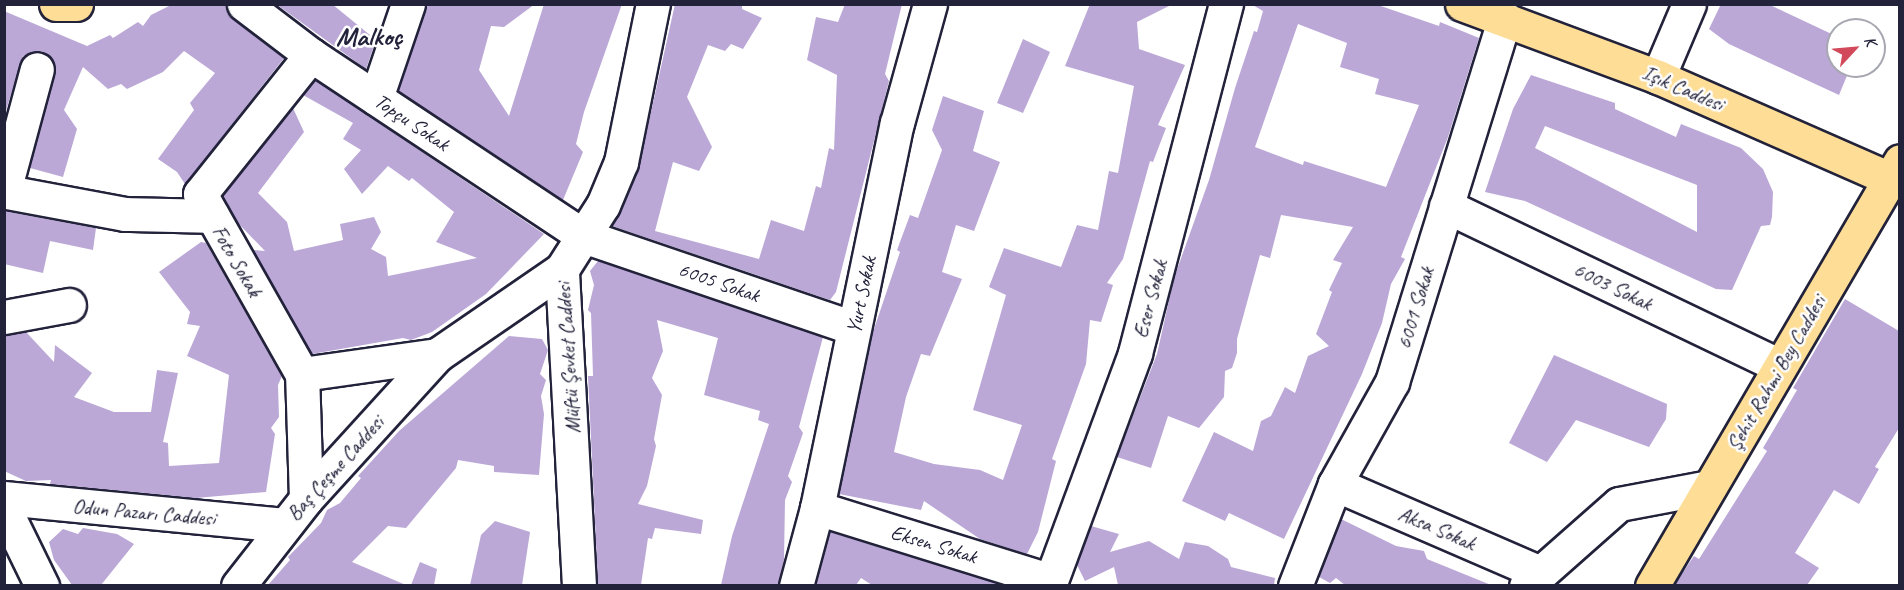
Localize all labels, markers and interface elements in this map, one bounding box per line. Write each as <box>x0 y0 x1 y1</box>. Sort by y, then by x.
north arrow <box>1826 18 1886 78</box>
district label: Malkoç <box>336 21 402 53</box>
text: K <box>1860 33 1881 49</box>
street label: Işık Caddesi <box>1639 60 1727 116</box>
street label: Topçu Sokak <box>370 88 454 156</box>
street label: Foto Sokak <box>207 221 267 301</box>
street label: Yurt Sokak <box>841 254 881 336</box>
street label: 6005 Sokak <box>675 256 763 308</box>
street label: 6003 Sokak <box>1570 256 1656 316</box>
street label: Eser Sokak <box>1128 258 1172 340</box>
street label: 6001 Sokak <box>1391 264 1439 352</box>
street label: Müftü Şevket Caddesi <box>550 281 586 435</box>
street label: Şehit Rahmi Bey Caddesi <box>1721 290 1831 456</box>
street label: Baş Çeşme Caddesi <box>281 410 389 526</box>
street label: Odun Pazarı Caddesi <box>71 493 217 531</box>
street label: Aksa Sokak <box>1395 501 1479 555</box>
street label: Eksen Sokak <box>888 519 980 569</box>

